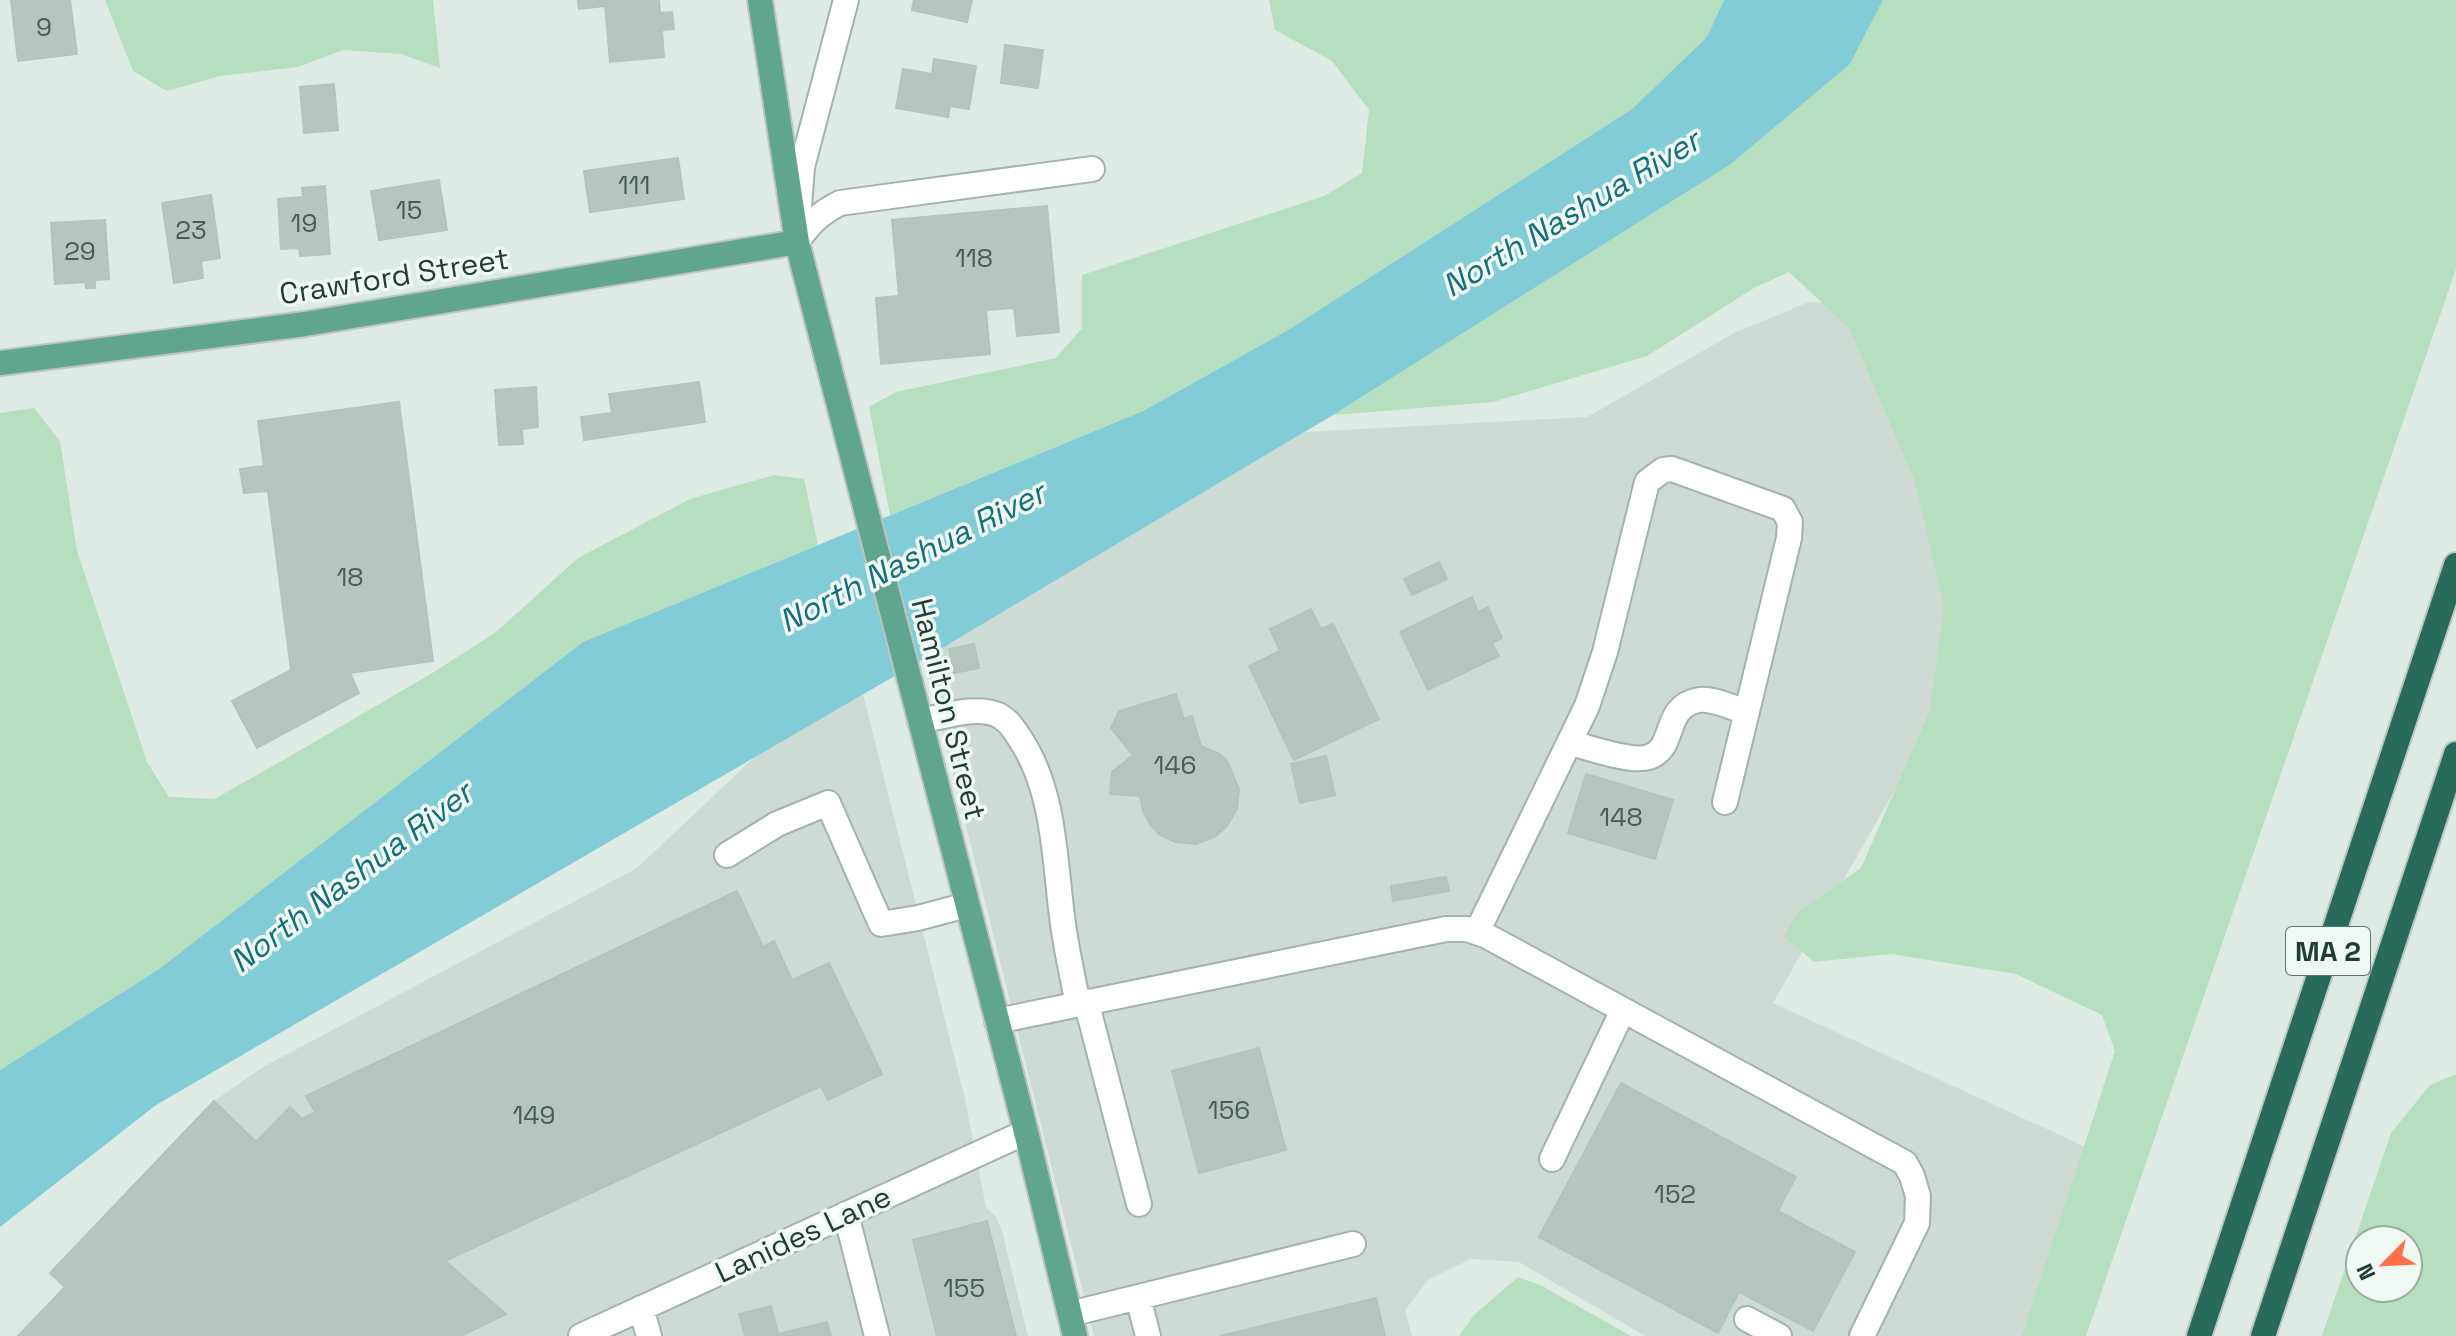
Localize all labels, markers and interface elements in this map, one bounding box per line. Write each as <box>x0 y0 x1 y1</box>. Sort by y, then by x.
house number: 9 <box>36 10 52 44</box>
water label: North Nashua River <box>1435 119 1709 306</box>
house number: 111 <box>618 168 650 202</box>
house number: 15 <box>396 193 422 227</box>
house number: 19 <box>291 206 317 240</box>
house number: 23 <box>175 213 207 247</box>
house number: 29 <box>64 234 96 268</box>
street label: Crawford Street <box>277 239 511 313</box>
house number: 118 <box>955 241 993 275</box>
water label: North Nashua River <box>772 471 1054 641</box>
house number: 18 <box>336 560 364 594</box>
street label: Hamilton Street <box>903 594 995 824</box>
house number: 146 <box>1153 748 1197 782</box>
water label: North Nashua River <box>222 771 482 981</box>
house number: 148 <box>1599 800 1643 834</box>
road number: MA 2 <box>2286 927 2370 975</box>
house number: 156 <box>1208 1093 1250 1127</box>
house number: 149 <box>512 1098 556 1132</box>
street label: Lanides Lane <box>709 1176 897 1292</box>
house number: 152 <box>1654 1177 1696 1211</box>
north arrow <box>2344 1224 2424 1304</box>
text: N <box>2350 1260 2382 1285</box>
house number: 155 <box>943 1271 985 1305</box>

